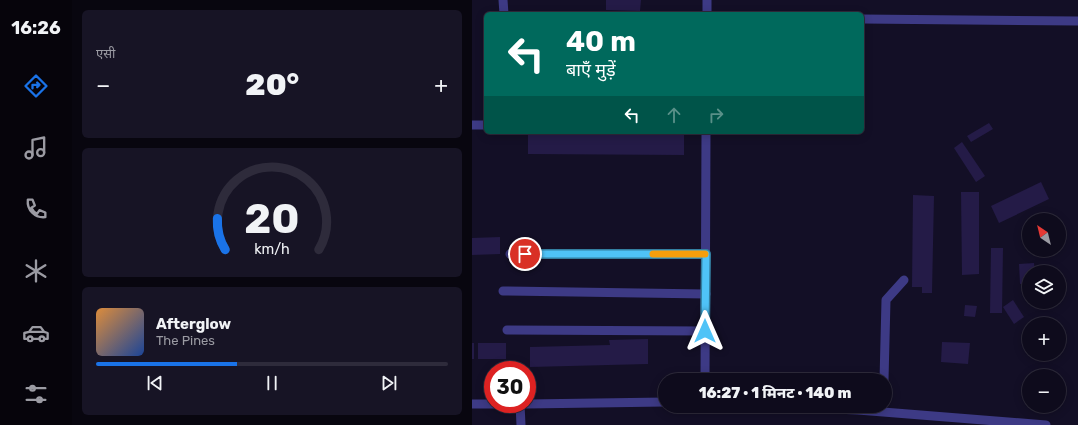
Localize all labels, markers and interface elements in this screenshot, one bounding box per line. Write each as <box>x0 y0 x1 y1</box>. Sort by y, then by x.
text: 16:26 <box>11 17 61 39</box>
text: 40 m <box>566 25 636 58</box>
icon: left <box>500 28 552 80</box>
text: एसी <box>96 46 115 61</box>
text: बाएँ मुड़ें <box>566 59 616 81</box>
text: 20° <box>245 67 299 103</box>
icon: directions <box>22 72 50 100</box>
text: − <box>96 72 110 99</box>
text: + <box>434 72 448 99</box>
icon: left <box>621 104 643 126</box>
icon: ahead <box>663 104 685 126</box>
icon: right <box>705 104 727 126</box>
icon: music <box>22 134 50 162</box>
text: 20 <box>244 194 300 243</box>
icon: phone <box>22 195 50 223</box>
north arrow <box>1022 213 1066 257</box>
map controls <box>1022 213 1066 413</box>
pin <box>508 237 542 271</box>
text: km/h <box>254 241 290 258</box>
icon: arrive <box>514 243 536 265</box>
icon: climate <box>22 257 50 285</box>
button: layers <box>1022 265 1066 309</box>
position arrow <box>684 310 726 352</box>
text: Afterglow <box>156 315 231 333</box>
button: + <box>1022 317 1066 361</box>
icon: car <box>22 319 50 347</box>
text: The Pines <box>156 333 215 348</box>
speed limit sign: 30 <box>484 361 536 413</box>
button: − <box>1022 369 1066 413</box>
icon: previous <box>144 372 166 394</box>
icon: pause <box>261 372 283 394</box>
icon: next <box>378 372 400 394</box>
icon: filters <box>22 380 50 408</box>
text: 16:27 · 1 मिनट · 140 m <box>699 384 851 402</box>

